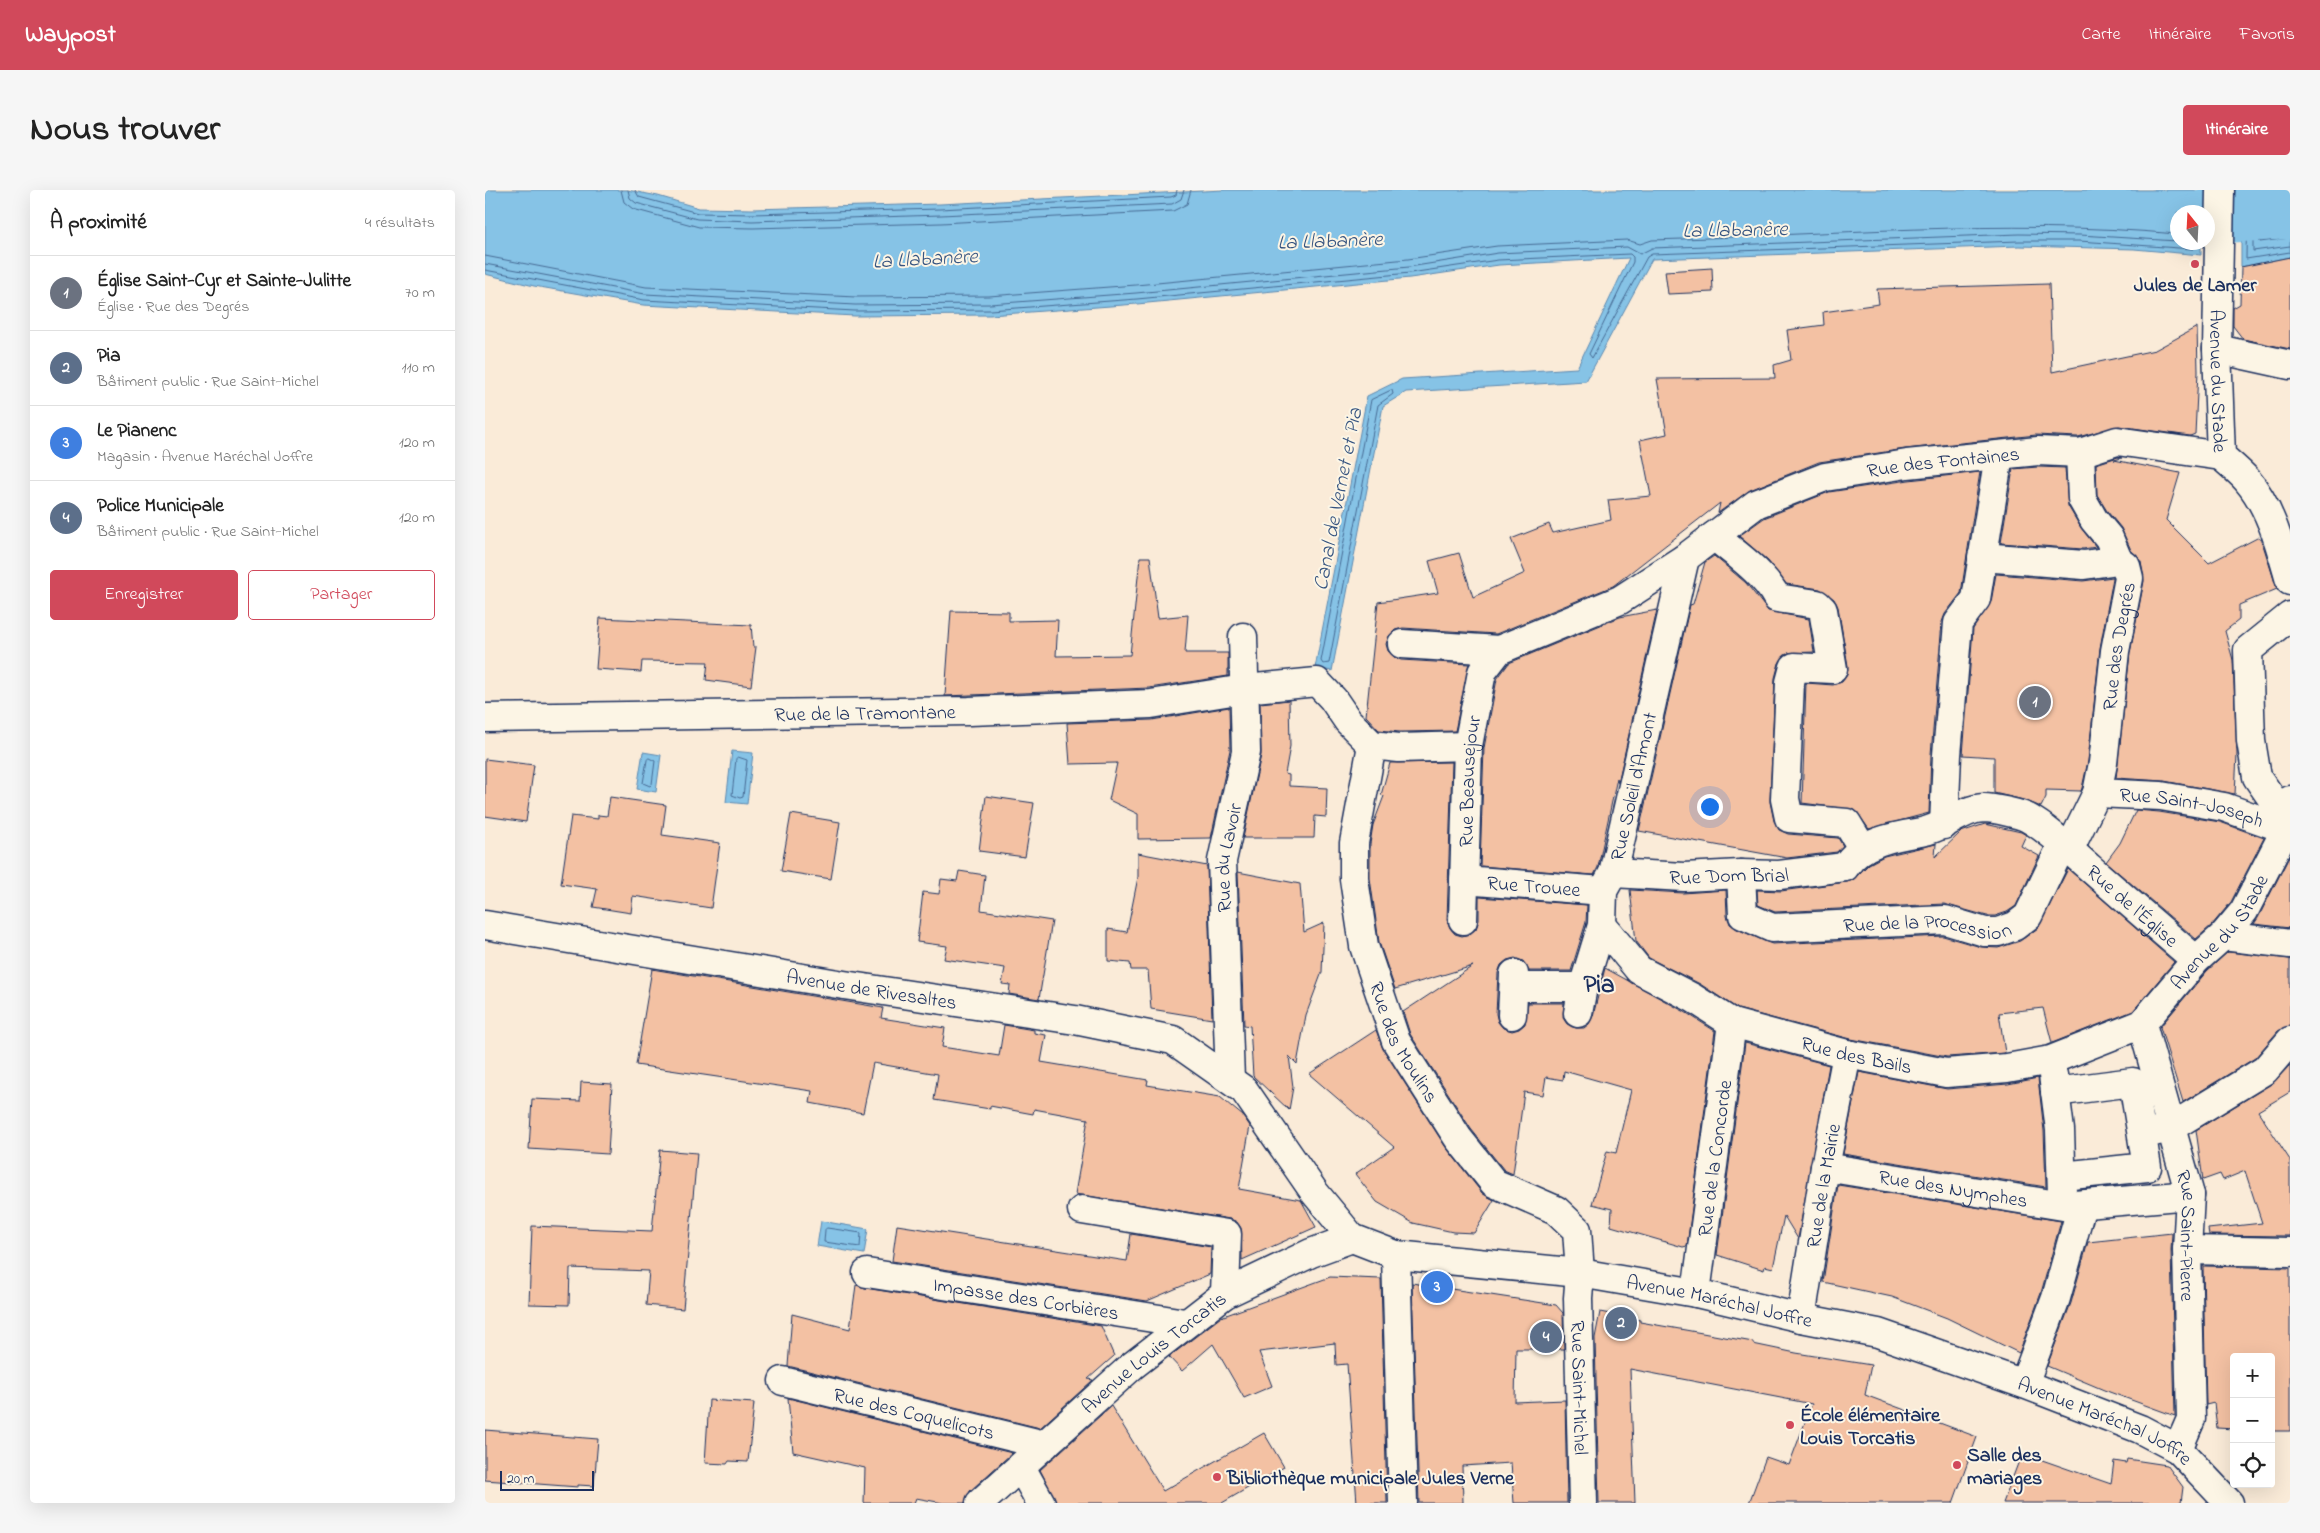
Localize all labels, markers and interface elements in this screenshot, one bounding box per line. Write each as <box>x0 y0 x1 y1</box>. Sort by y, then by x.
text: Waypost <box>25 18 116 53</box>
text: Carte <box>2081 22 2121 48</box>
text: Itinéraire <box>2149 22 2211 48</box>
text: Favoris <box>2239 22 2295 48</box>
text: Nous trouver <box>30 105 220 156</box>
button: Itinéraire <box>2183 105 2290 155</box>
north arrow <box>2170 205 2215 250</box>
text: À proximité <box>50 208 147 238</box>
text: 4 résultats <box>365 211 435 235</box>
water label: La Llabanère <box>1682 215 1789 247</box>
water label: La Llabanère <box>1277 225 1385 259</box>
water label: La Llabanère <box>872 242 980 278</box>
marker: Jules de Lamer <box>2189 258 2201 270</box>
text: Église Saint-Cyr et Sainte-Julitte <box>97 268 351 295</box>
place label: Jules de Lamer <box>2134 272 2257 301</box>
text: 1 <box>63 281 69 305</box>
text: 70 m <box>405 281 435 305</box>
text: Église · Rue des Degrés <box>97 295 249 319</box>
street label: Avenue du Stade <box>2200 309 2233 453</box>
text: Pia <box>97 343 121 370</box>
text: 2 <box>62 356 70 380</box>
text: 110 m <box>401 356 435 380</box>
text: Bâtiment public · Rue Saint-Michel <box>97 370 319 394</box>
water label: Canal de Vernet et Pia <box>1307 405 1372 593</box>
text: Le Pianenc <box>97 418 177 445</box>
text: 3 <box>63 431 69 455</box>
text: 120 m <box>399 431 435 455</box>
street label: Rue des Fontaines <box>1865 441 2021 487</box>
text: Magasin · Avenue Maréchal Joffre <box>97 445 313 469</box>
text: Police Municipale <box>97 493 224 520</box>
text: 4 <box>63 506 69 530</box>
text: 120 m <box>399 506 435 530</box>
text: Bâtiment public · Rue Saint-Michel <box>97 520 319 544</box>
button: Enregistrer <box>50 570 238 620</box>
button: Partager <box>248 570 435 620</box>
street label: Rue des Degrés <box>2097 580 2145 712</box>
pin: 1 <box>2019 683 2051 721</box>
street label: Rue de la Tramontane <box>774 699 956 731</box>
street label: Rue Soleil d'Amont <box>1604 709 1666 864</box>
street label: Rue Beausejour <box>1453 712 1491 848</box>
street label: Rue Saint-Joseph <box>2119 782 2267 837</box>
your location <box>1697 794 1723 820</box>
street label: Rue du Lavoir <box>1210 800 1251 913</box>
street label: Rue de l'Église <box>2079 859 2184 956</box>
street label: Rue Dom Brial <box>1668 862 1791 894</box>
street label: Rue Trouee <box>1486 870 1582 906</box>
street label: Avenue du Stade <box>2165 870 2277 997</box>
street label: Rue de la Procession <box>1843 907 2016 949</box>
street label: Avenue de Rivesaltes <box>784 964 959 1019</box>
district label: Pia <box>1584 968 1614 1004</box>
street label: Rue des Moulins <box>1360 978 1444 1110</box>
street label: Rue des Bails <box>1797 1030 1914 1083</box>
street label: Rue de la Concorde <box>1692 1078 1741 1239</box>
street label: Rue de la Mairie <box>1800 1121 1850 1251</box>
street label: Rue des Nymphes <box>1876 1164 2030 1217</box>
street label: Rue Saint-Pierre <box>2167 1167 2202 1302</box>
pin: 3 <box>1421 1268 1453 1306</box>
street label: Avenue Maréchal Joffre <box>1624 1269 1814 1337</box>
street label: Impasse des Corbières <box>931 1272 1121 1329</box>
street label: Avenue Louis Torcatis <box>1076 1286 1234 1422</box>
pin: 2 <box>1605 1304 1637 1342</box>
pin: 4 <box>1530 1318 1562 1356</box>
street label: Rue Saint-Michel <box>1562 1320 1594 1455</box>
map controls <box>2230 1353 2275 1488</box>
button: + <box>2230 1353 2275 1398</box>
street label: Avenue Maréchal Joffre <box>2013 1371 2198 1473</box>
street label: Rue des Coquelicots <box>830 1382 997 1449</box>
button: − <box>2230 1398 2275 1443</box>
place label: École élémentaire Louis Torcatis <box>1800 1402 1941 1454</box>
marker: École élémentaire Louis Torcatis <box>1784 1419 1796 1431</box>
place label: Salle des mariages <box>1967 1442 2042 1495</box>
button: locate <box>2230 1443 2275 1488</box>
marker: Salle des mariages <box>1951 1459 1963 1471</box>
place label: Bibliothèque municipale Jules Verne <box>1226 1465 1515 1494</box>
scale bar <box>500 1468 594 1491</box>
text: 20 m <box>507 1469 534 1490</box>
marker: Bibliothèque municipale Jules Verne <box>1211 1471 1223 1483</box>

